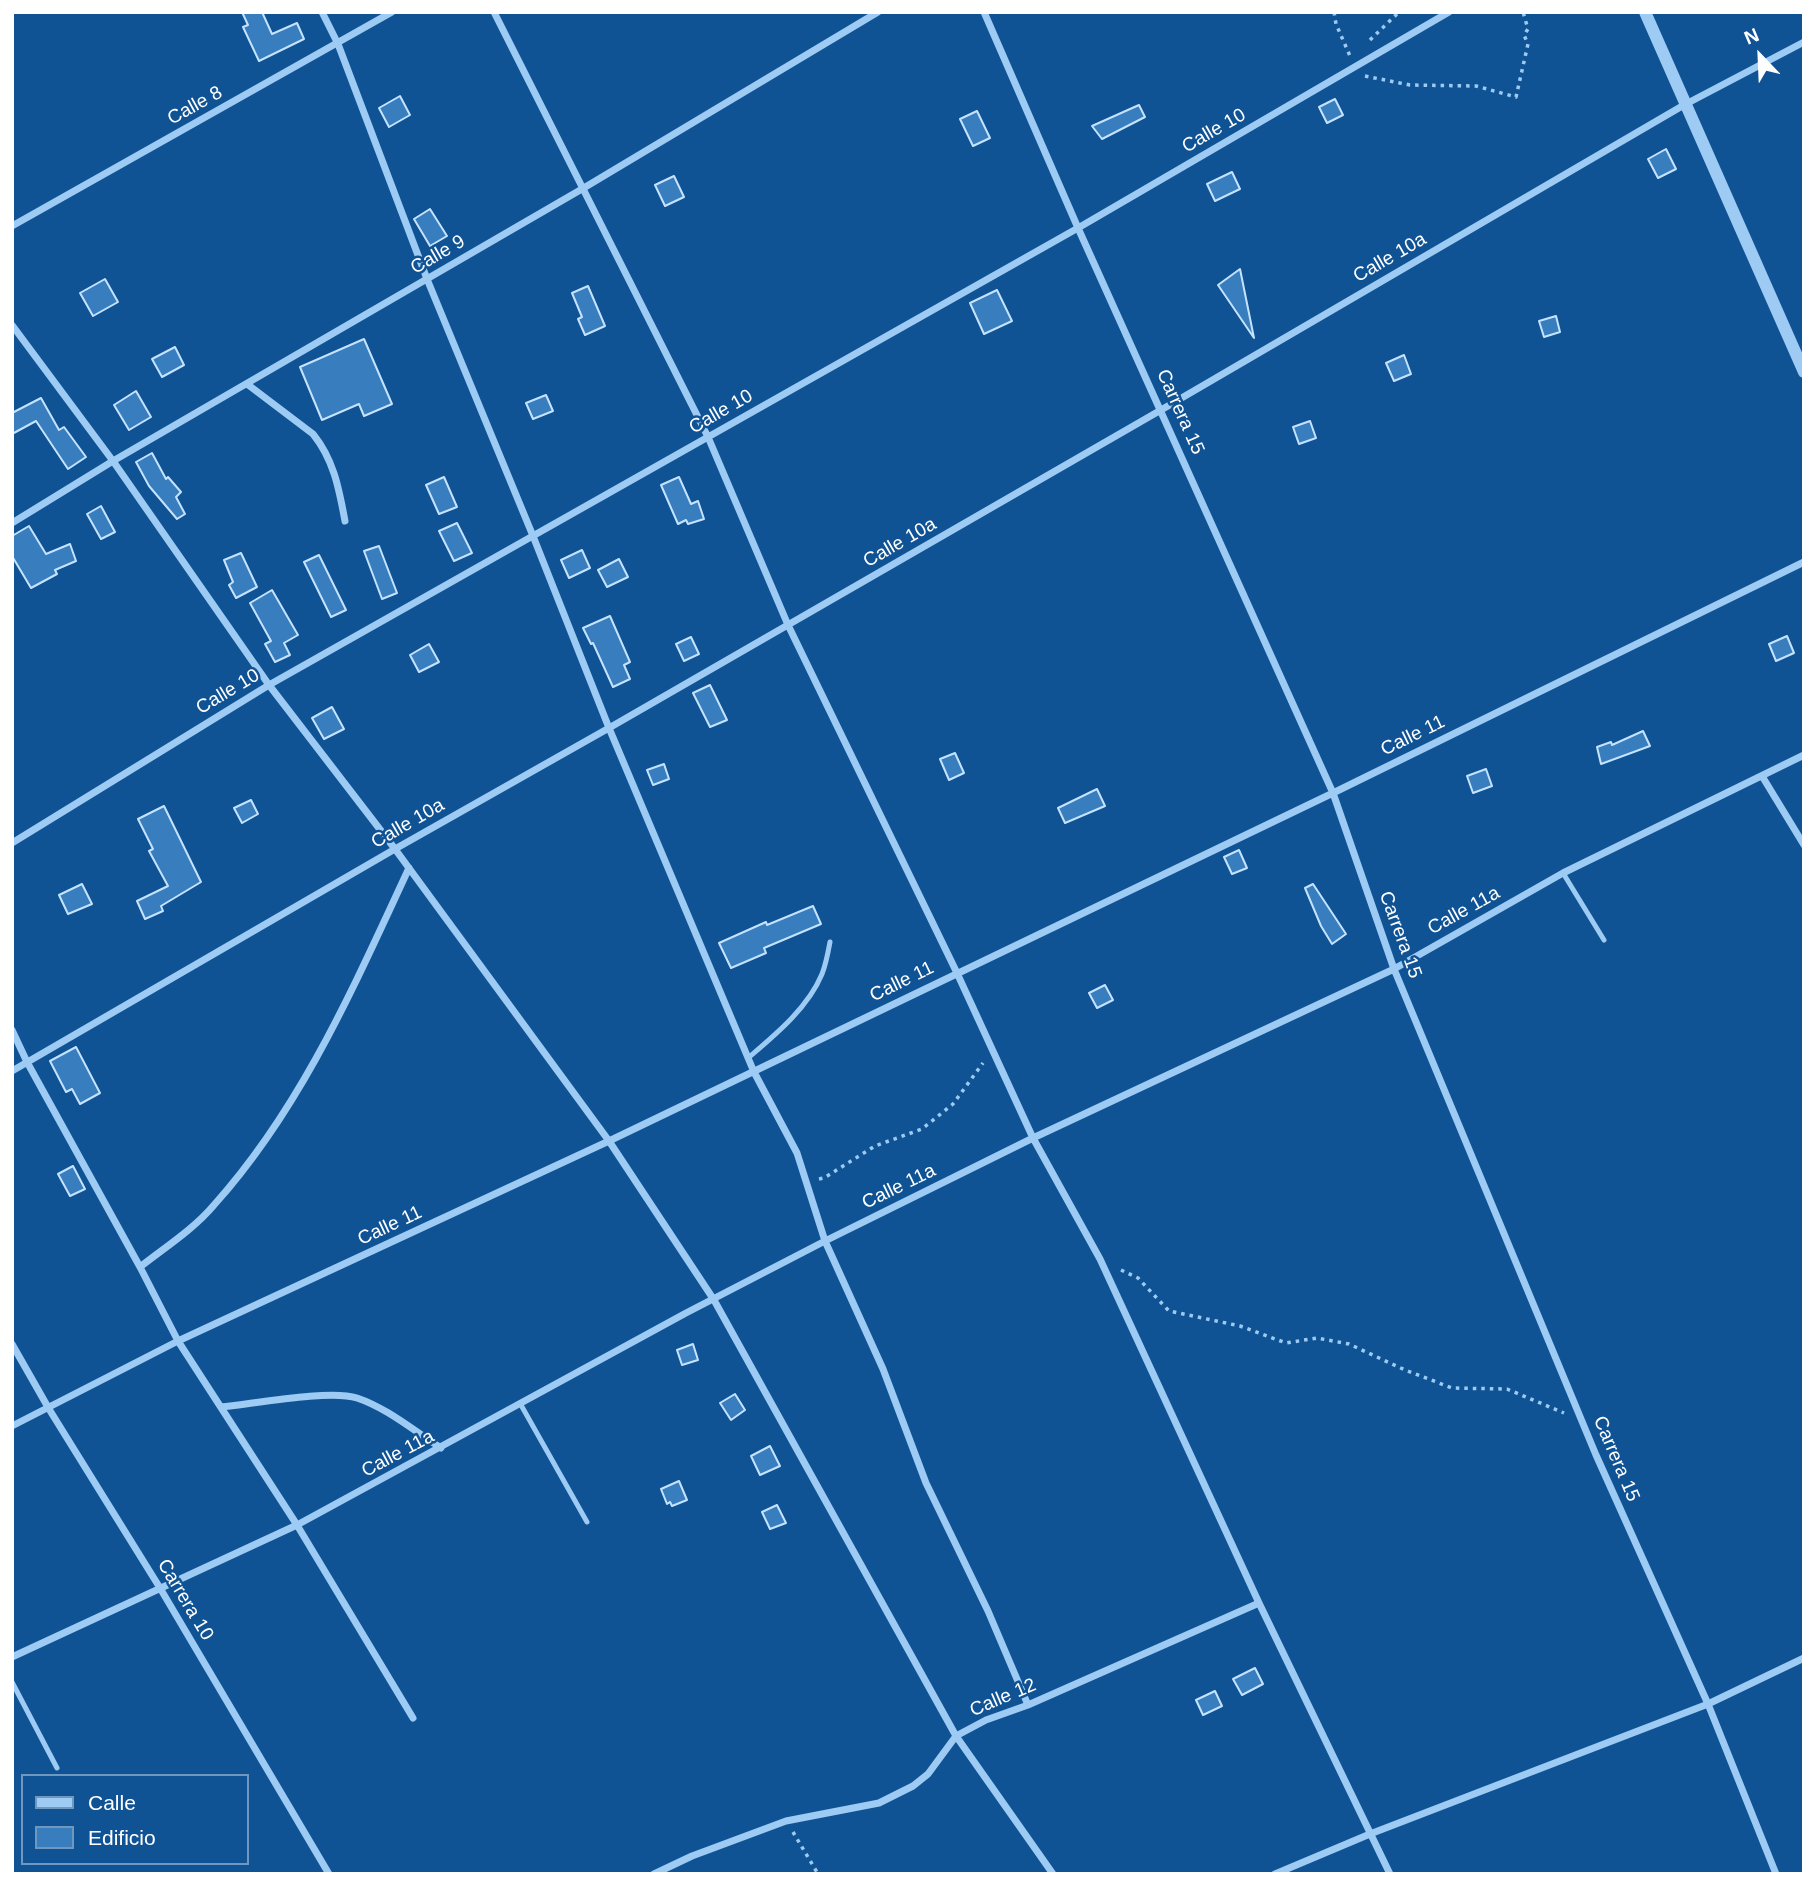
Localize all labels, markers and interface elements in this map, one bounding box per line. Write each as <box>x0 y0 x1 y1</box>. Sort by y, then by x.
north arrow <box>1725 21 1795 91</box>
text: N <box>1741 24 1762 49</box>
street label: Calle 8 <box>164 82 226 130</box>
street label: Calle 10 <box>1178 104 1250 158</box>
street label: Calle 10a <box>1350 228 1430 288</box>
street label: Calle 9 <box>407 230 469 280</box>
street label: Carrera 15 <box>1151 366 1209 458</box>
street label: Calle 10 <box>685 385 757 439</box>
street label: Calle 10a <box>860 513 940 573</box>
street label: Calle 10 <box>192 664 264 720</box>
street label: Calle 11 <box>1377 711 1449 761</box>
street label: Calle 10a <box>368 794 448 854</box>
street label: Calle 11a <box>1424 882 1504 940</box>
street label: Carrera 15 <box>1374 888 1426 982</box>
street label: Calle 11 <box>866 957 938 1007</box>
street label: Calle 11a <box>859 1159 939 1215</box>
street label: Calle 11 <box>354 1201 426 1251</box>
street label: Carrera 15 <box>1588 1413 1644 1505</box>
street label: Calle 11a <box>358 1425 438 1483</box>
street label: Carrera 10 <box>152 1555 218 1645</box>
street label: Calle 12 <box>966 1674 1040 1722</box>
legend <box>21 1774 248 1865</box>
text: Calle <box>88 1791 136 1814</box>
text: Edificio <box>88 1826 156 1849</box>

